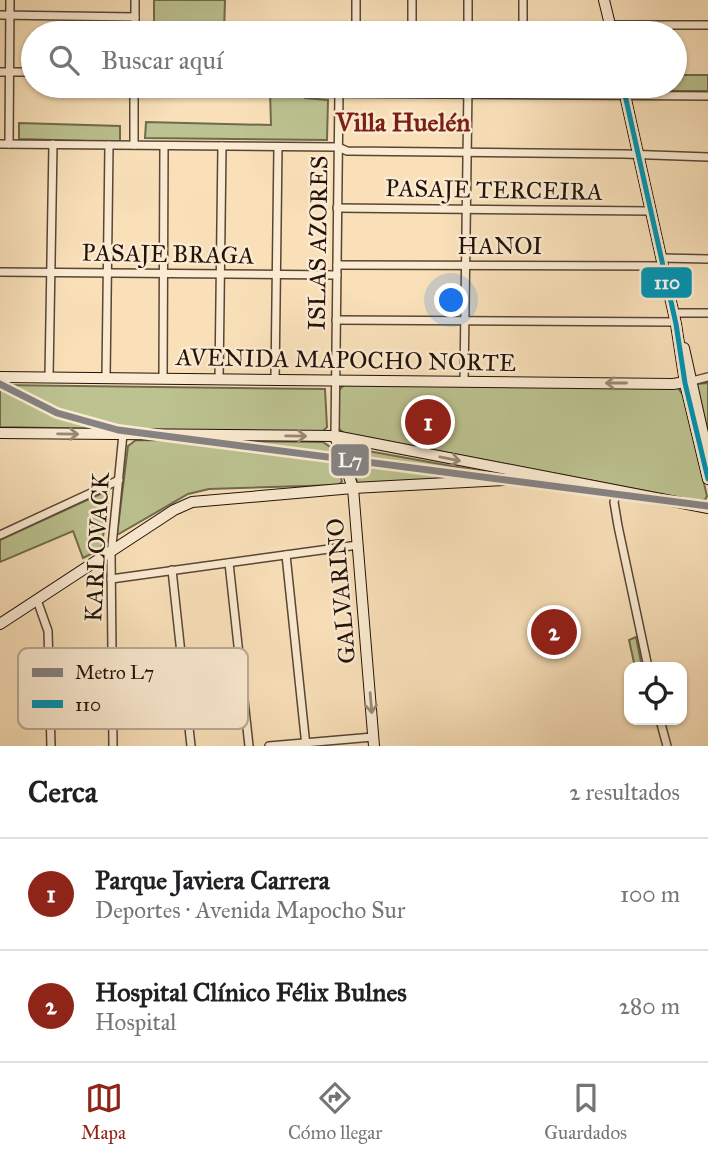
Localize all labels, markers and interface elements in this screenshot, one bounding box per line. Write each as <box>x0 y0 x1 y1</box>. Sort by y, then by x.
search box <box>21 21 687 98</box>
icon: search <box>45 41 83 79</box>
text: Buscar aquí <box>101 44 223 76</box>
district label: Villa Huelén <box>335 106 470 138</box>
street label: ISLAS AZORES <box>301 155 335 331</box>
street label: PASAJE TERCEIRA <box>385 173 603 207</box>
street label: HANOI <box>457 231 543 261</box>
street label: PASAJE BRAGA <box>81 237 255 271</box>
line badge: 110 <box>640 266 693 299</box>
text: 110 <box>654 271 680 294</box>
your location <box>434 283 468 317</box>
street label: AVENIDA MAPOCHO NORTE <box>175 342 516 378</box>
one-way arrow <box>605 376 628 390</box>
pin: 1 <box>405 396 451 448</box>
one-way arrow <box>56 427 79 441</box>
one-way arrow <box>284 429 307 443</box>
line badge: L7 <box>330 443 370 477</box>
text: L7 <box>338 449 362 472</box>
one-way arrow <box>438 452 461 466</box>
street label: KARLOVACK <box>78 471 116 622</box>
street label: GALVARINO <box>320 517 362 665</box>
pin: 2 <box>531 606 577 658</box>
legend <box>18 648 248 729</box>
text: Metro L7 <box>75 661 154 684</box>
map controls <box>624 662 687 725</box>
button: locate <box>624 662 687 725</box>
one-way arrow <box>365 691 378 714</box>
text: 110 <box>75 693 101 716</box>
text: Cerca <box>28 774 97 810</box>
text: 2 resultados <box>569 778 680 806</box>
text: Parque Javiera Carrera <box>95 864 330 896</box>
text: 1 <box>46 880 56 908</box>
text: 100 m <box>620 880 680 908</box>
text: Deportes · Avenida Mapocho Sur <box>95 896 405 924</box>
text: Hospital Clínico Félix Bulnes <box>95 976 407 1008</box>
text: 2 <box>45 992 57 1020</box>
text: 280 m <box>619 992 680 1020</box>
text: Hospital <box>95 1008 177 1036</box>
tab: Mapa <box>81 1079 126 1144</box>
tab: Cómo llegar <box>288 1079 382 1144</box>
tab: Guardados <box>544 1079 627 1144</box>

